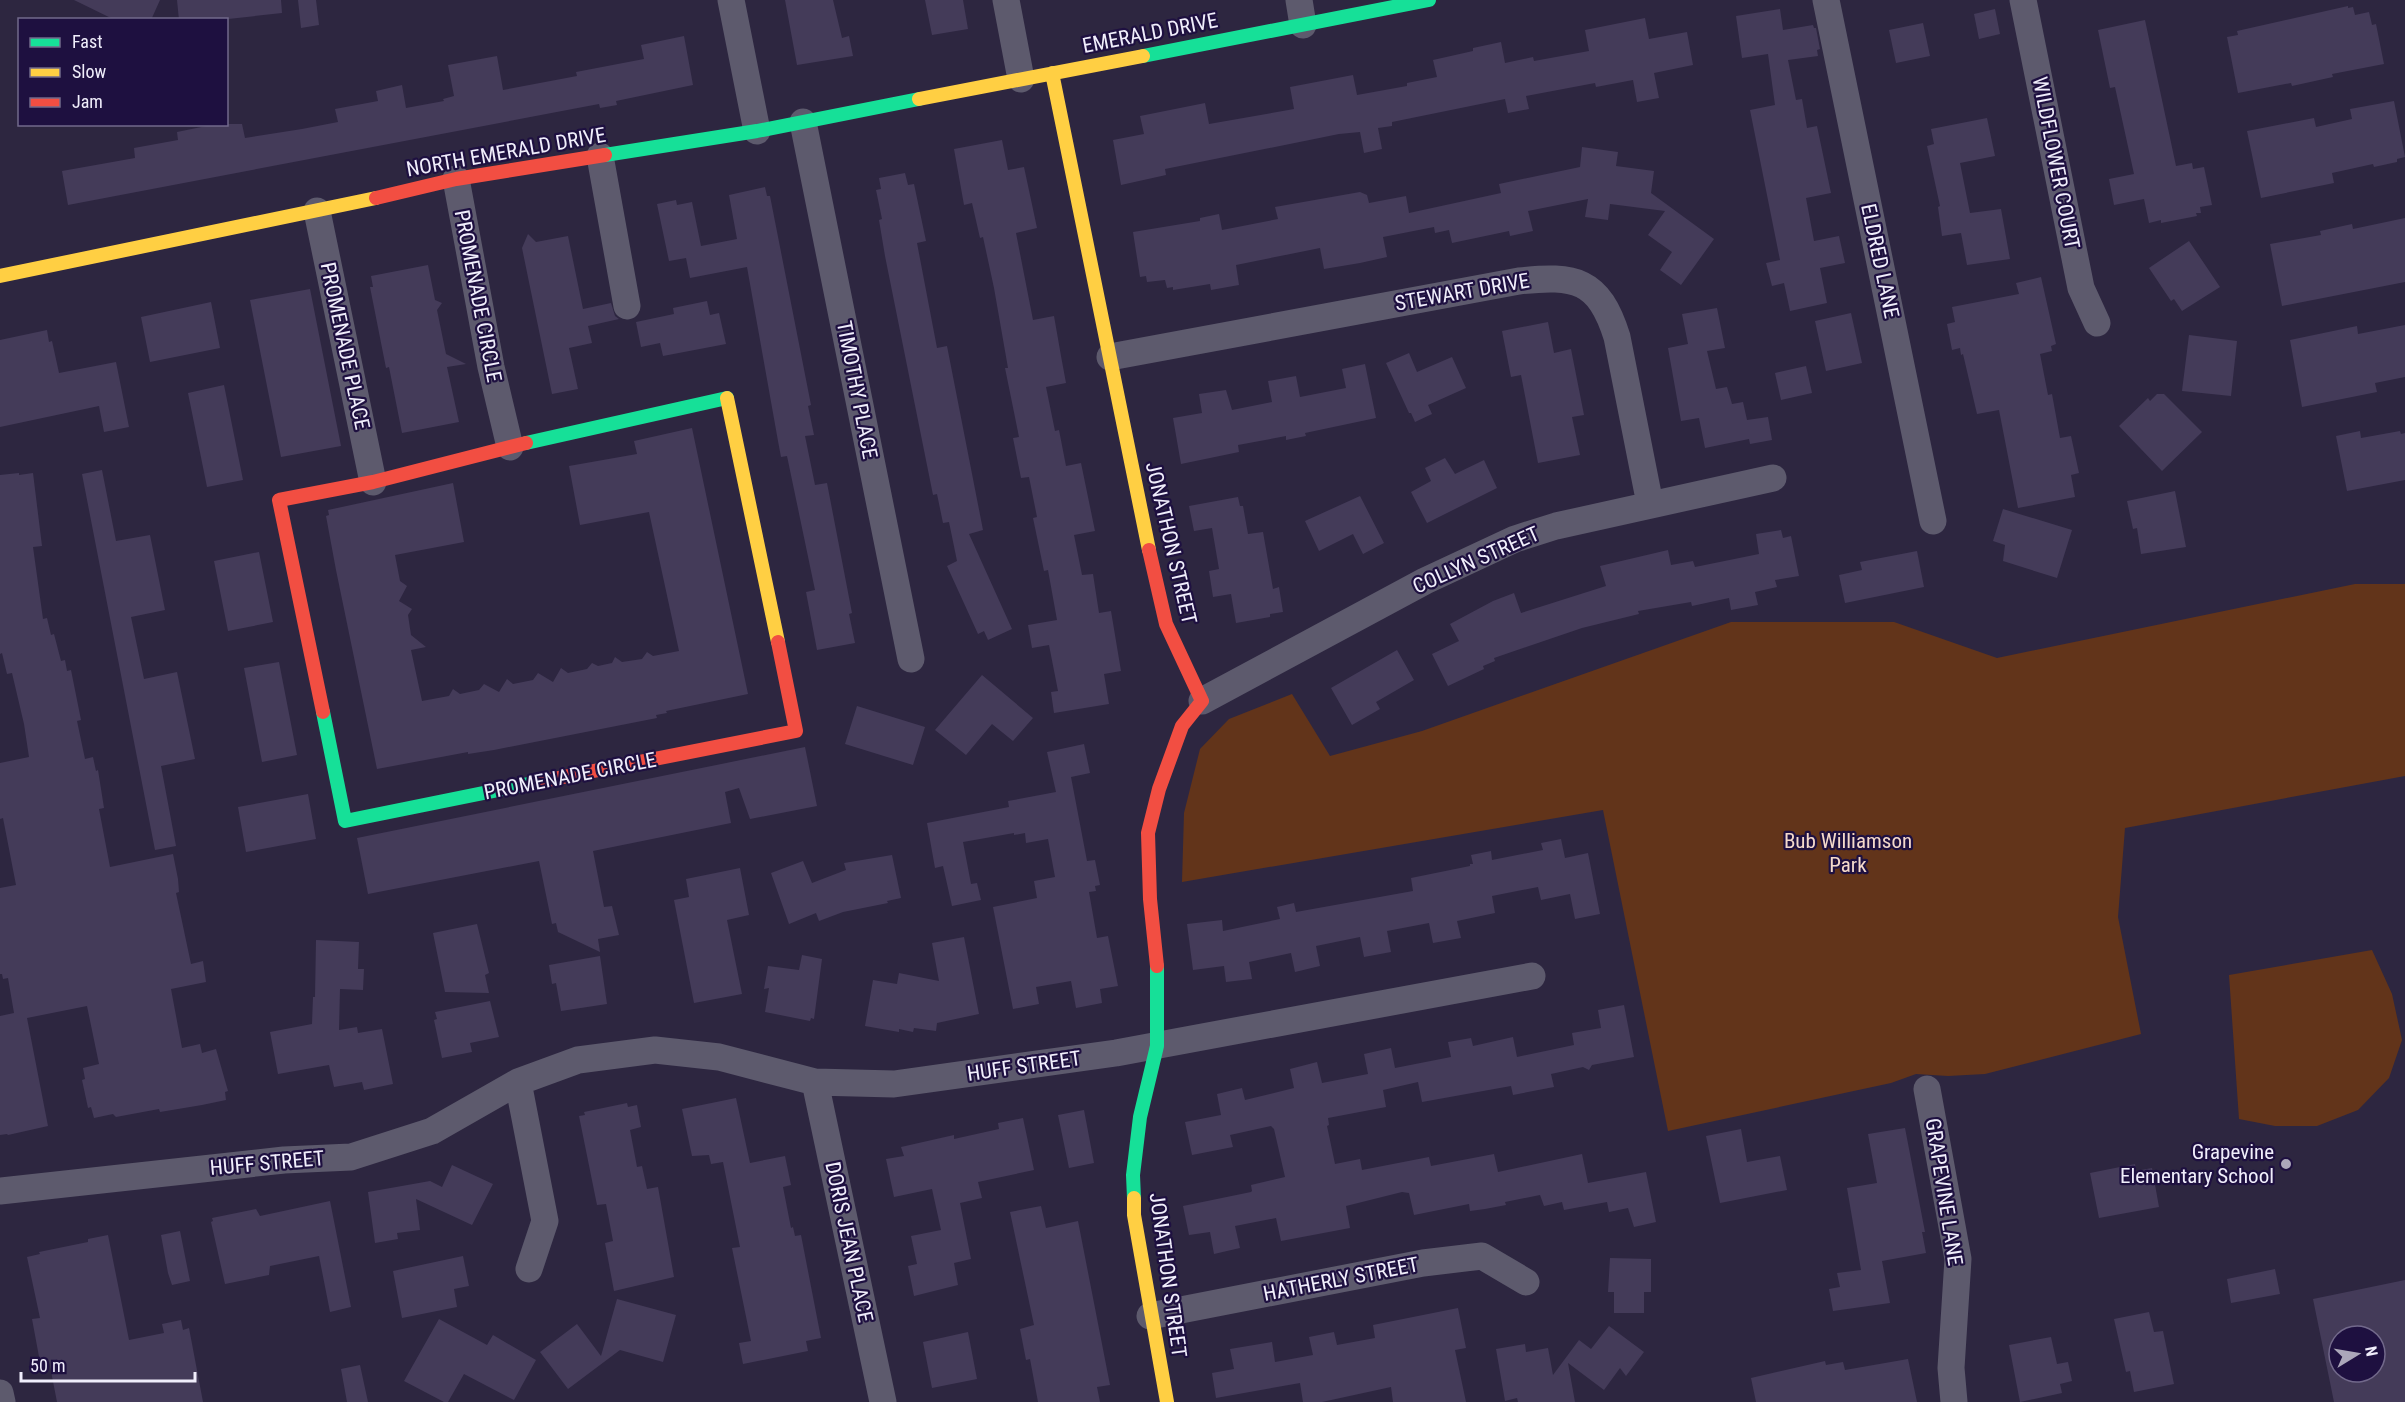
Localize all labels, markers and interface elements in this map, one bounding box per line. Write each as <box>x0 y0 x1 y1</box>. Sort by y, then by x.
street label: EMERALD DRIVE <box>1080 8 1220 58</box>
legend <box>18 18 228 126</box>
text: Fast <box>72 31 103 52</box>
text: Slow <box>72 61 107 82</box>
street label: WILDFLOWER COURT <box>2028 75 2085 251</box>
text: Jam <box>72 91 103 112</box>
street label: NORTH EMERALD DRIVE <box>404 123 608 181</box>
street label: ELDRED LANE <box>1856 202 1904 320</box>
street label: PROMENADE CIRCLE <box>450 208 506 384</box>
street label: PROMENADE PLACE <box>316 260 374 432</box>
street label: STEWART DRIVE <box>1393 268 1531 316</box>
street label: TIMOTHY PLACE <box>832 319 882 461</box>
street label: JONATHON STREET <box>1141 459 1201 627</box>
street label: COLLYN STREET <box>1409 521 1543 599</box>
street label: PROMENADE CIRCLE <box>482 748 658 804</box>
park label: Bub Williamson Park <box>1784 829 1912 877</box>
street label: HUFF STREET <box>965 1046 1083 1086</box>
street label: GRAPEVINE LANE <box>1921 1117 1967 1267</box>
place label: Grapevine Elementary School <box>2120 1140 2274 1188</box>
street label: HUFF STREET <box>209 1146 325 1180</box>
marker: Grapevine Elementary School <box>2279 1157 2293 1171</box>
street label: DORIS JEAN PLACE <box>820 1160 878 1324</box>
street label: JONATHON STREET <box>1145 1191 1191 1359</box>
street label: HATHERLY STREET <box>1261 1252 1421 1306</box>
north arrow <box>2327 1324 2387 1384</box>
scale bar <box>21 1345 195 1383</box>
text: N <box>2361 1345 2381 1358</box>
text: 50 m <box>30 1355 65 1376</box>

